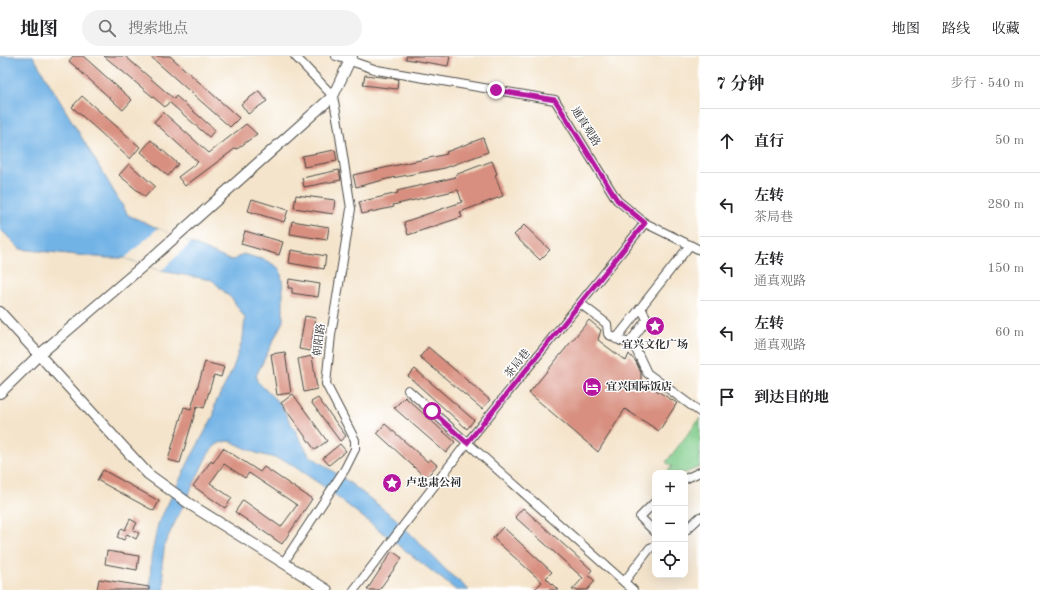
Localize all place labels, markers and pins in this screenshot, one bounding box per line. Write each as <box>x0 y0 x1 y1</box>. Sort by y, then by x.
place icon: 宜兴文化广场 <box>644 315 666 337</box>
place label: 宜兴文化广场 <box>622 338 688 351</box>
hotel icon: 宜兴国际饭店 <box>581 376 603 398</box>
place label: 宜兴国际饭店 <box>606 380 672 393</box>
place icon: 卢忠肃公祠 <box>381 472 403 494</box>
place label: 卢忠肃公祠 <box>406 476 461 489</box>

